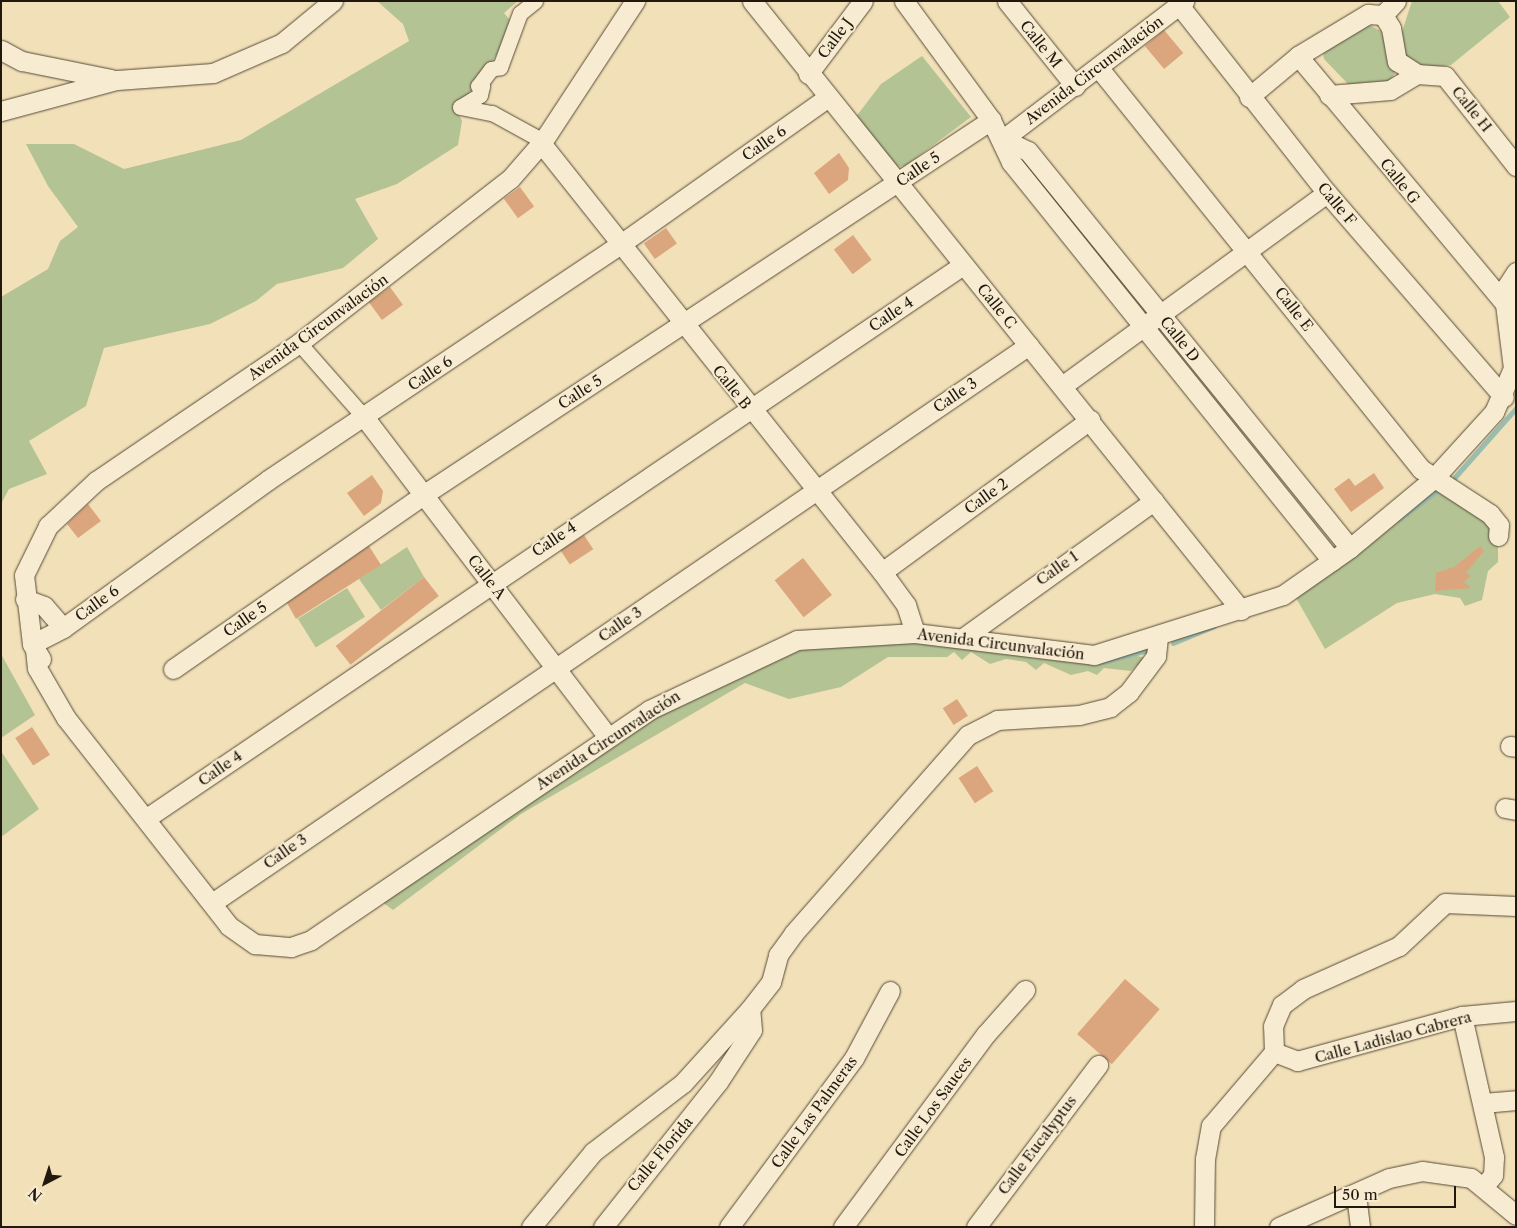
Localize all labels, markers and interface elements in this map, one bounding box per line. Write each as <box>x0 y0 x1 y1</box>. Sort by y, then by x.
street label: Avenida Circunvalación <box>1021 12 1167 128</box>
street label: Calle J <box>814 14 856 62</box>
street label: Calle M <box>1016 17 1066 71</box>
street label: Calle H <box>1448 82 1496 136</box>
street label: Calle 6 <box>739 121 789 165</box>
street label: Calle 5 <box>893 148 943 190</box>
street label: Calle G <box>1376 155 1424 207</box>
street label: Calle F <box>1314 179 1360 229</box>
street label: Avenida Circunvalación <box>244 270 392 384</box>
street label: Calle C <box>974 280 1020 332</box>
street label: Calle E <box>1271 283 1317 335</box>
street label: Calle 4 <box>865 293 917 335</box>
street label: Calle D <box>1156 313 1204 365</box>
street label: Calle 6 <box>404 352 456 394</box>
street label: Calle B <box>709 361 755 413</box>
street label: Calle 5 <box>555 371 605 413</box>
street label: Calle 3 <box>930 374 980 416</box>
street label: Calle 2 <box>961 474 1011 518</box>
street label: Calle 4 <box>528 518 580 560</box>
street label: Calle 1 <box>1033 547 1081 589</box>
street label: Calle A <box>464 551 510 603</box>
street label: Calle 6 <box>72 581 122 625</box>
street label: Calle 5 <box>220 598 270 640</box>
street label: Calle 3 <box>595 603 645 645</box>
street label: Avenida Circunvalación <box>916 625 1086 663</box>
street label: Avenida Circunvalación <box>532 687 684 793</box>
street label: Calle 4 <box>195 746 245 790</box>
street label: Calle 3 <box>260 830 310 872</box>
street label: Calle Ladislao Cabrera <box>1313 1007 1473 1067</box>
street label: Calle Las Palmeras <box>767 1052 861 1172</box>
street label: Calle Los Sauces <box>891 1053 975 1161</box>
street label: Calle Eucalyptus <box>994 1092 1080 1198</box>
street label: Calle Florida <box>624 1113 696 1195</box>
north arrow <box>20 1158 70 1208</box>
scale bar <box>1337 1176 1460 1208</box>
text: N <box>25 1184 46 1205</box>
text: 50 m <box>1342 1185 1378 1204</box>

